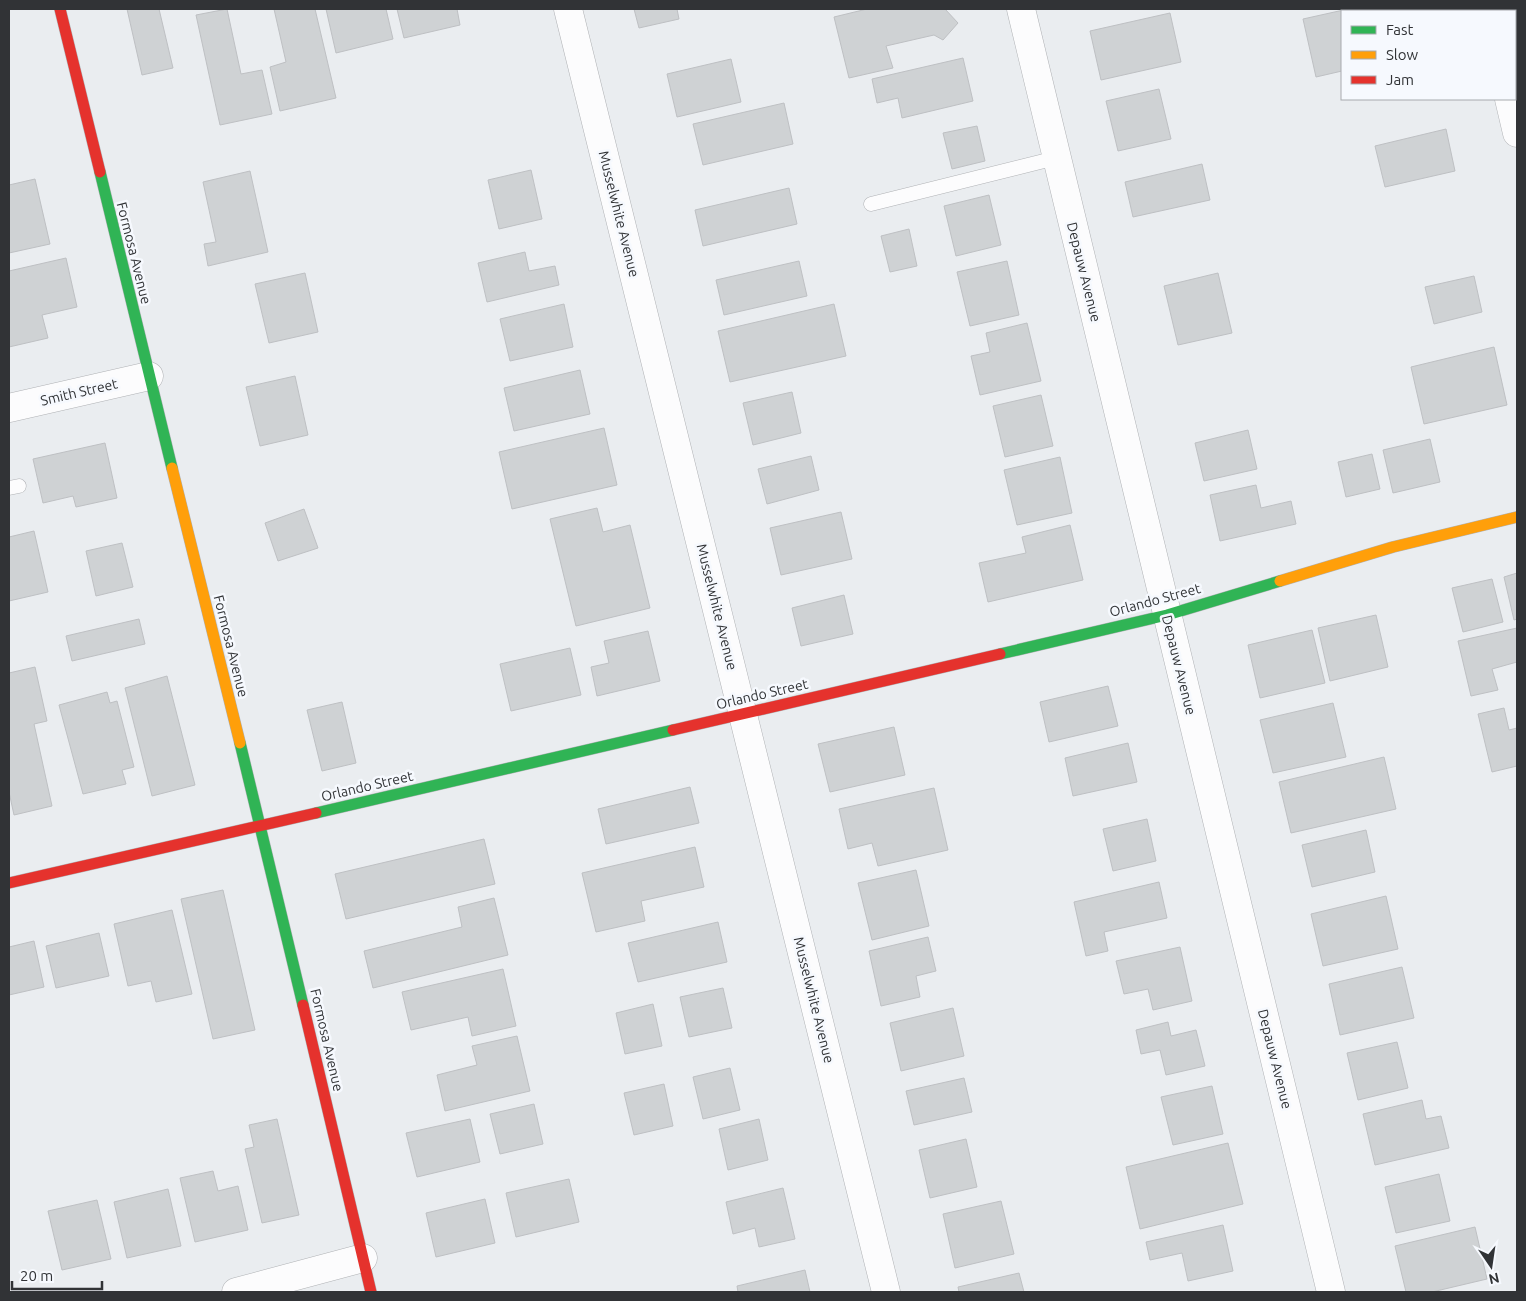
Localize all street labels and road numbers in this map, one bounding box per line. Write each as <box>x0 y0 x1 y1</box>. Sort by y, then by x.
street label: Musselwhite Avenue <box>596 149 642 279</box>
street label: Formosa Avenue <box>114 200 154 306</box>
street label: Depauw Avenue <box>1064 220 1104 324</box>
street label: Smith Street <box>39 375 120 409</box>
street label: Musselwhite Avenue <box>694 542 740 672</box>
street label: Orlando Street <box>1108 580 1203 620</box>
street label: Formosa Avenue <box>211 593 251 699</box>
street label: Depauw Avenue <box>1159 613 1199 717</box>
street label: Orlando Street <box>715 676 810 712</box>
street label: Orlando Street <box>320 768 415 804</box>
street label: Musselwhite Avenue <box>791 935 837 1065</box>
street label: Formosa Avenue <box>307 987 347 1093</box>
street label: Depauw Avenue <box>1255 1007 1295 1111</box>

